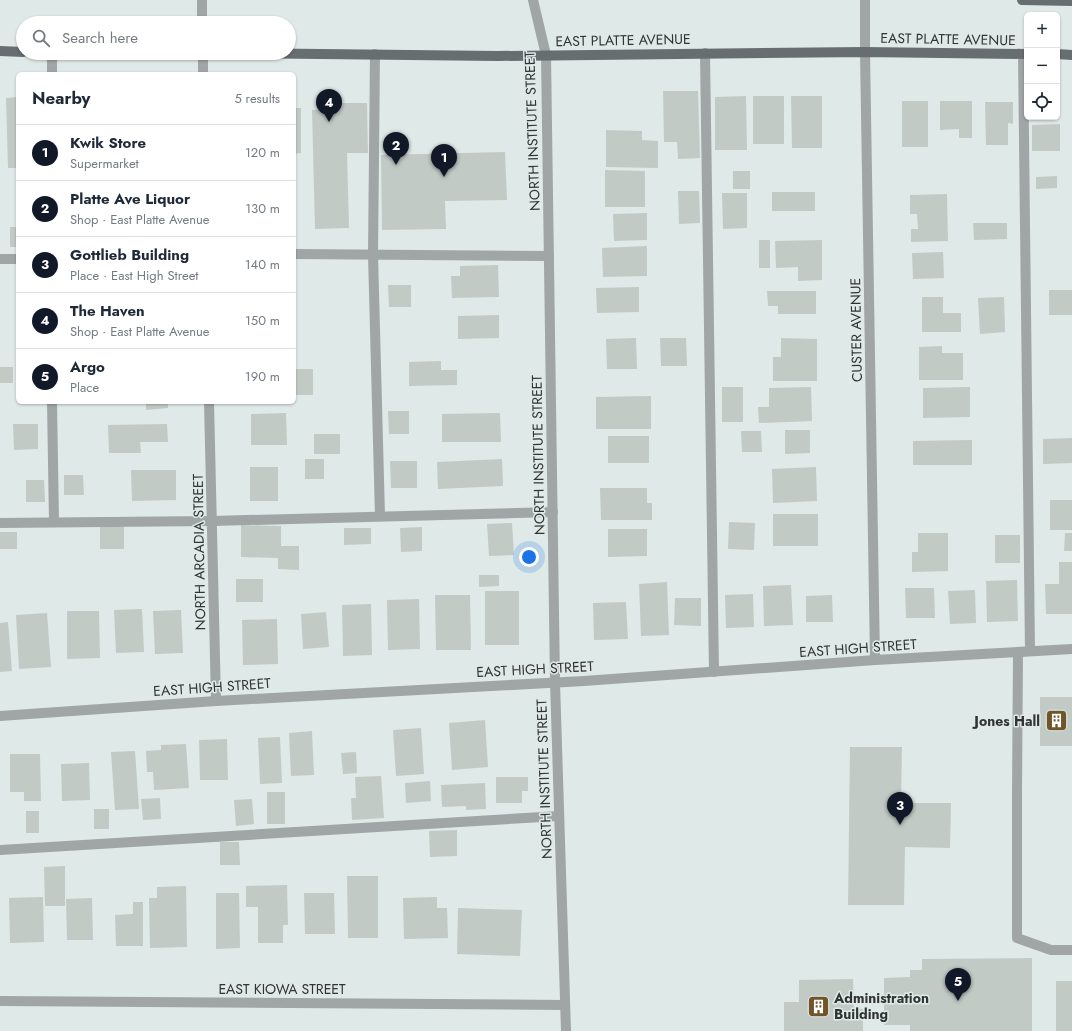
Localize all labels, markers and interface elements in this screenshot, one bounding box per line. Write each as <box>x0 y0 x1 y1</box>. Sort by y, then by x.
map controls <box>1024 12 1060 120</box>
button: + <box>1024 12 1060 48</box>
search box <box>16 16 296 60</box>
icon: search <box>30 27 52 49</box>
text: Search here <box>62 27 138 49</box>
street label: EAST PLATTE AVENUE <box>880 28 1016 50</box>
street label: EAST PLATTE AVENUE <box>555 29 691 51</box>
button: − <box>1024 48 1060 84</box>
street label: NORTH INSTITUTE STREET <box>519 50 545 211</box>
button: locate <box>1024 84 1060 120</box>
text: Nearby <box>32 86 90 110</box>
text: 5 results <box>234 89 280 108</box>
pin: 4 <box>316 89 342 122</box>
text: Kwik Store <box>70 132 146 154</box>
pin: 2 <box>383 132 409 165</box>
text: 1 <box>42 143 48 162</box>
text: 120 m <box>245 143 280 162</box>
pin: 1 <box>431 144 457 177</box>
text: Supermarket <box>70 154 139 173</box>
text: Platte Ave Liquor <box>70 188 190 210</box>
text: 2 <box>41 199 49 218</box>
text: 130 m <box>245 199 280 218</box>
text: Shop · East Platte Avenue <box>70 210 210 229</box>
text: Gottlieb Building <box>70 244 189 266</box>
text: 3 <box>41 255 49 274</box>
text: 140 m <box>245 255 280 274</box>
text: Place · East High Street <box>70 266 198 285</box>
street label: CUSTER AVENUE <box>845 278 867 382</box>
text: The Haven <box>70 300 145 322</box>
text: 4 <box>40 311 50 330</box>
text: 150 m <box>245 311 280 330</box>
text: Shop · East Platte Avenue <box>70 322 210 341</box>
text: Argo <box>70 356 105 378</box>
text: 5 <box>41 367 49 386</box>
text: 190 m <box>245 367 280 386</box>
street label: NORTH INSTITUTE STREET <box>527 374 549 535</box>
text: Place <box>70 378 99 397</box>
street label: NORTH ARCADIA STREET <box>188 473 210 630</box>
your location <box>519 547 539 567</box>
street label: EAST HIGH STREET <box>799 634 918 662</box>
street label: EAST HIGH STREET <box>476 656 595 682</box>
street label: EAST HIGH STREET <box>153 673 272 701</box>
street label: NORTH INSTITUTE STREET <box>531 698 557 859</box>
building icon: Jones Hall <box>1043 708 1069 734</box>
place label: Jones Hall <box>971 711 1040 731</box>
pin: 3 <box>887 792 913 825</box>
pin: 5 <box>945 968 971 1001</box>
street label: EAST KIOWA STREET <box>218 979 346 999</box>
place label: Administration Building <box>833 988 929 1024</box>
building icon: Administration Building <box>806 993 832 1019</box>

